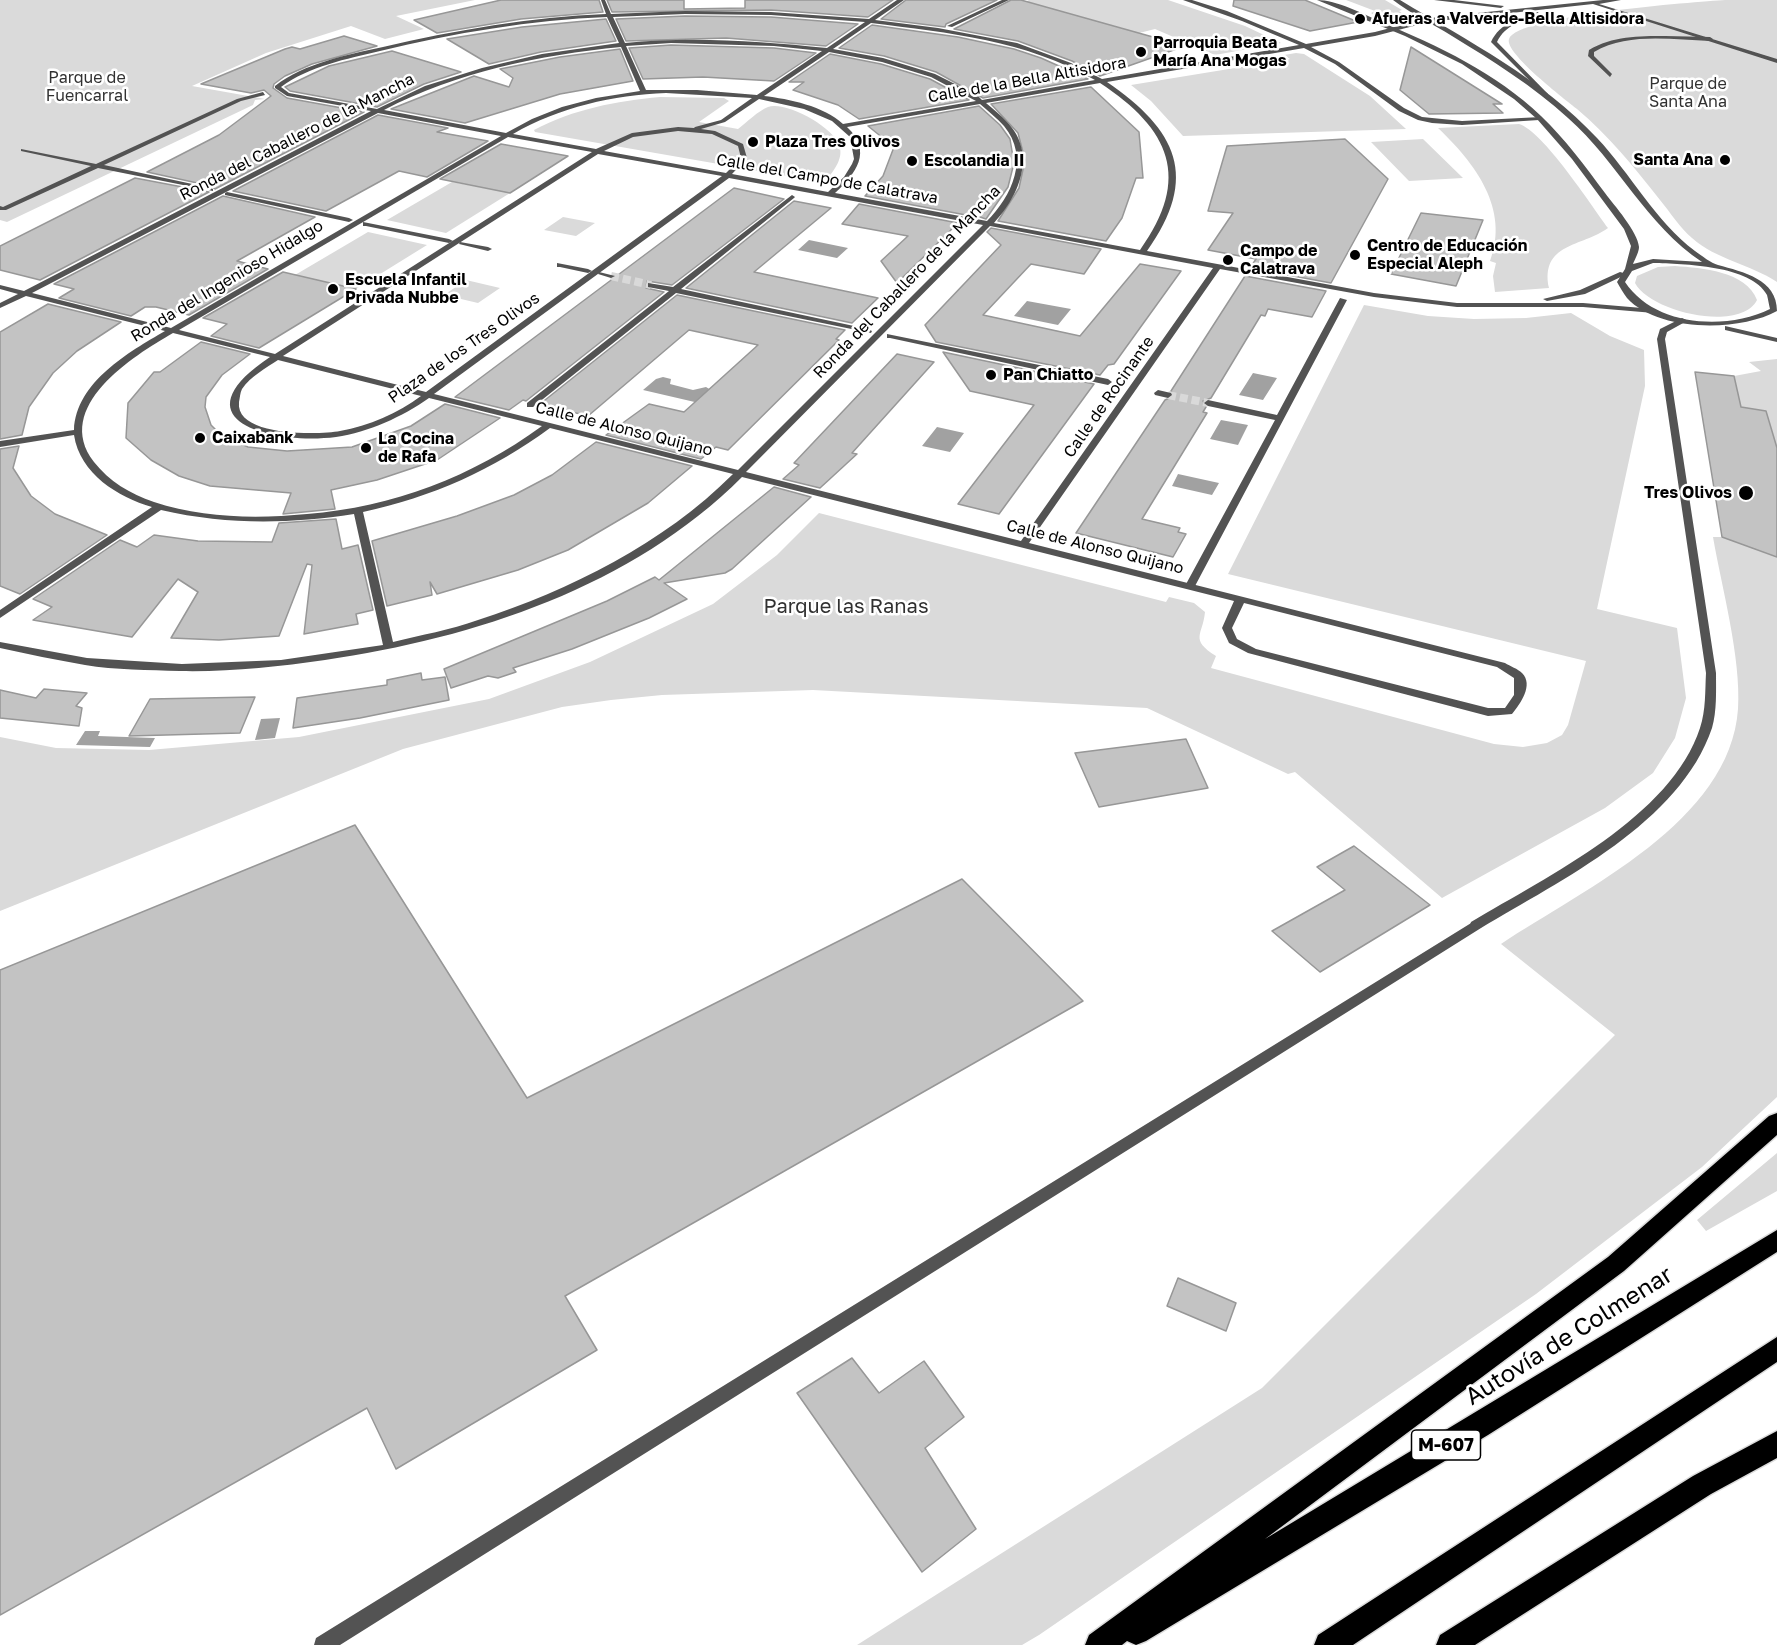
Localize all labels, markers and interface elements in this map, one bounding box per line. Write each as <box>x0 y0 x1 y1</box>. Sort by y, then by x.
place label: Afueras a Valverde-Bella Altisidora <box>1372 9 1644 29</box>
marker: Afueras a Valverde-Bella Altisidora <box>1353 12 1367 26</box>
place label: Parroquia Beata María Ana Mogas <box>1153 33 1287 71</box>
marker: Parroquia Beata María Ana Mogas <box>1134 45 1148 59</box>
street label: Calle de la Bella Altisidora <box>926 53 1128 107</box>
park label: Parque de Fuencarral <box>46 68 128 106</box>
street label: Ronda del Caballero de la Mancha <box>177 69 417 205</box>
park label: Parque de Santa Ana <box>1649 74 1727 112</box>
place label: Plaza Tres Olivos <box>765 132 900 152</box>
marker: Plaza Tres Olivos <box>746 135 760 149</box>
street label: Calle del Campo de Calatrava <box>715 150 939 208</box>
place label: Santa Ana <box>1633 150 1713 170</box>
place label: Escolandia II <box>924 151 1024 171</box>
marker: Santa Ana <box>1718 153 1732 167</box>
marker: Escolandia II <box>905 154 919 168</box>
street label: Ronda del Caballero de la Mancha <box>810 182 1004 382</box>
street label: Ronda del Ingenioso Hidalgo <box>127 216 327 346</box>
place label: Centro de Educación Especial Aleph <box>1367 236 1527 274</box>
place label: Campo de Calatrava <box>1240 241 1317 279</box>
marker: Centro de Educación Especial Aleph <box>1348 248 1362 262</box>
marker: Campo de Calatrava <box>1221 253 1235 267</box>
place label: Escuela Infantil Privada Nubbe <box>345 270 466 308</box>
marker: Escuela Infantil Privada Nubbe <box>326 282 340 296</box>
street label: Plaza de los Tres Olivos <box>385 288 543 408</box>
street label: Calle de Rocinante <box>1060 333 1158 461</box>
place label: Pan Chiatto <box>1003 365 1093 385</box>
marker: Pan Chiatto <box>984 368 998 382</box>
street label: Calle de Alonso Quijano <box>533 398 715 460</box>
place label: Caixabank <box>212 428 294 448</box>
place label: La Cocina de Rafa <box>378 429 454 467</box>
marker: Caixabank <box>193 431 207 445</box>
marker: La Cocina de Rafa <box>359 441 373 455</box>
place label: Tres Olivos <box>1644 483 1732 503</box>
marker: Tres Olivos <box>1737 484 1755 502</box>
street label: Calle de Alonso Quijano <box>1004 516 1186 578</box>
park label: Parque las Ranas <box>764 595 928 619</box>
street label: Autovía de Colmenar <box>1460 1260 1678 1412</box>
road number: M-607 <box>1412 1430 1480 1460</box>

